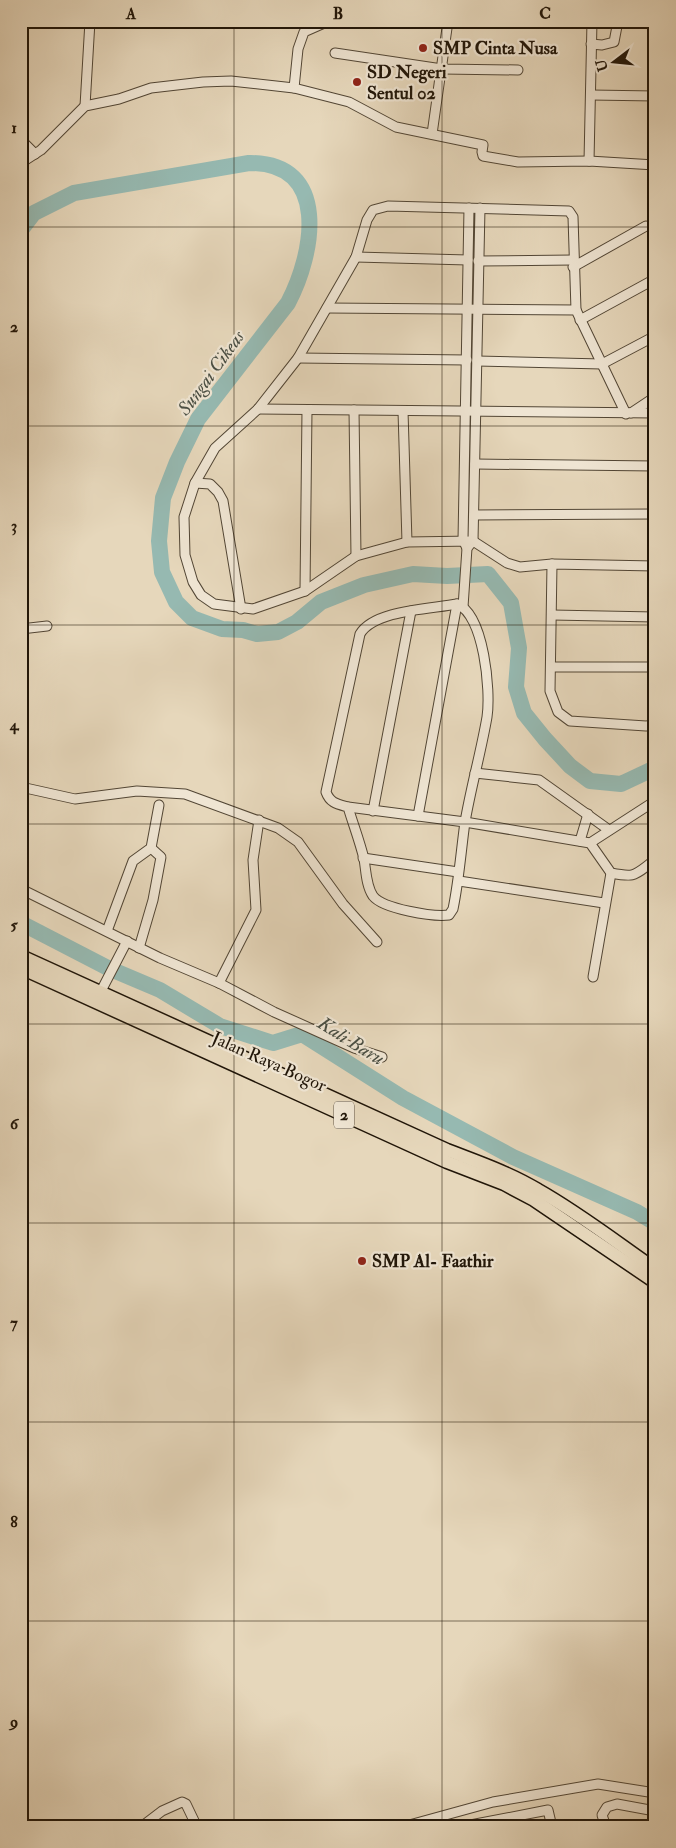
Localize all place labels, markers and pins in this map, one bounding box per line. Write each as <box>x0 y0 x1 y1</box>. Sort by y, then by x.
place label: SMP Cinta Nusa <box>433 37 558 60</box>
marker: SMP Cinta Nusa <box>417 42 429 54</box>
place label: SD Negeri Sentul 02 <box>367 61 447 105</box>
marker: SD Negeri Sentul 02 <box>351 76 363 88</box>
place label: SMP Al- Faathir <box>372 1250 494 1273</box>
marker: SMP Al- Faathir <box>356 1255 368 1267</box>

